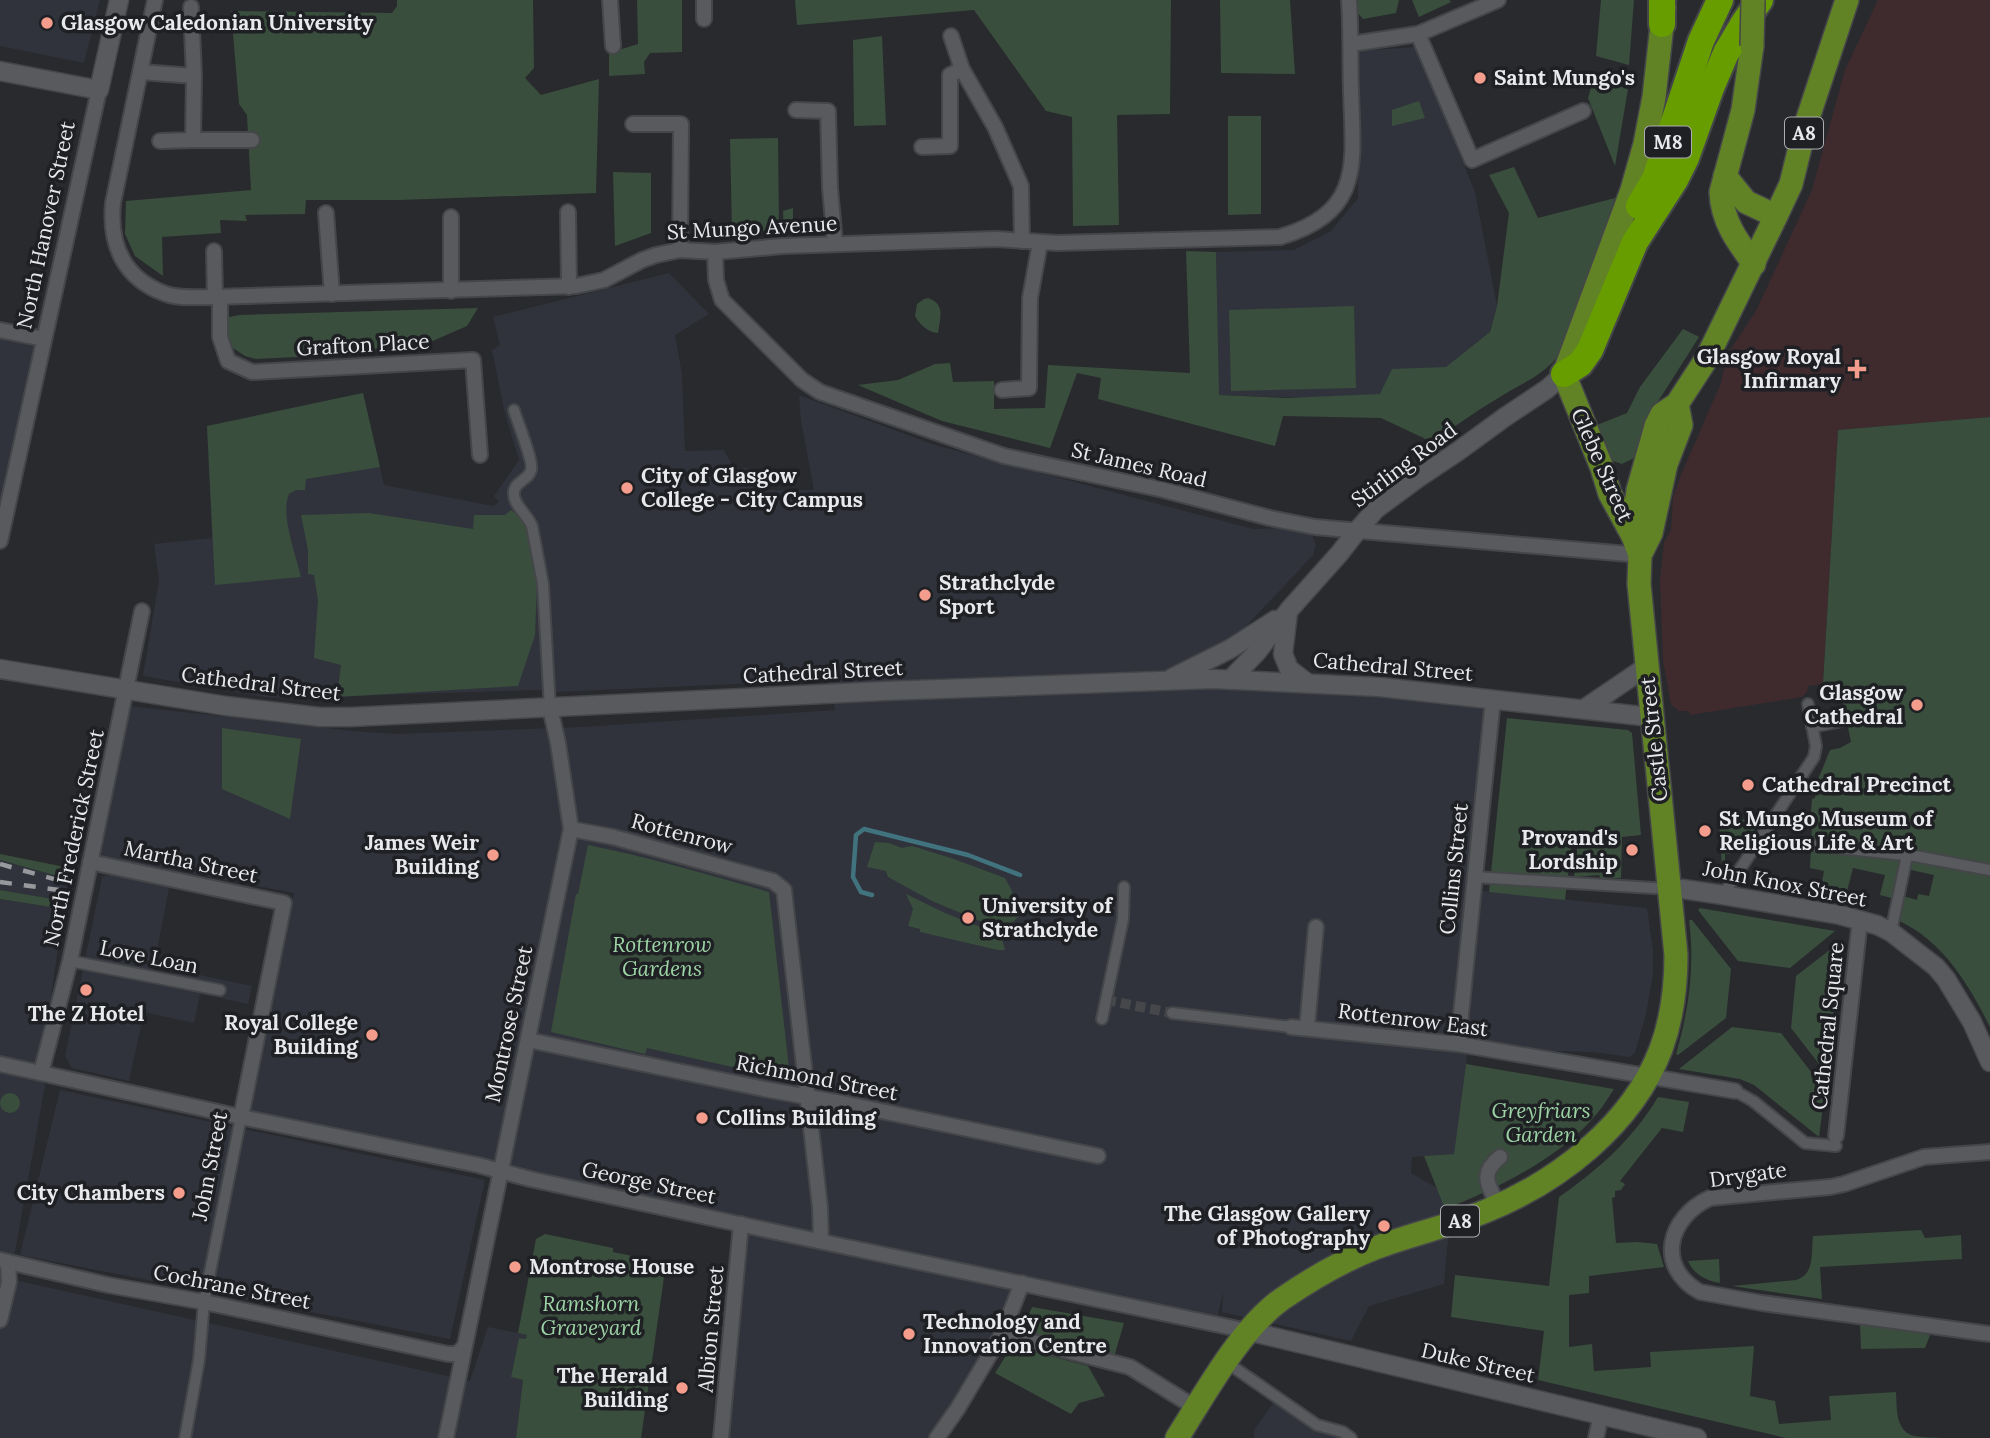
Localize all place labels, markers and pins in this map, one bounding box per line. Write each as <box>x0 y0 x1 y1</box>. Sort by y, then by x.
place label: Glasgow Caledonian University <box>61 9 374 36</box>
marker: Glasgow Caledonian University <box>39 15 55 31</box>
place label: Saint Mungo's <box>1494 64 1635 91</box>
marker: Saint Mungo's <box>1472 70 1488 86</box>
place label: Glasgow Royal Infirmary <box>1697 343 1841 394</box>
marker: Glasgow Royal Infirmary <box>1847 359 1867 379</box>
place label: City of Glasgow College - City Campus <box>641 462 863 513</box>
marker: City of Glasgow College - City Campus <box>619 480 635 496</box>
place label: Strathclyde Sport <box>939 569 1055 620</box>
marker: Strathclyde Sport <box>917 587 933 603</box>
place label: Glasgow Cathedral <box>1805 679 1903 730</box>
marker: Glasgow Cathedral <box>1909 697 1925 713</box>
place label: Cathedral Precinct <box>1762 771 1952 798</box>
marker: Cathedral Precinct <box>1740 777 1756 793</box>
place label: St Mungo Museum of Religious Life & Art <box>1719 805 1934 856</box>
marker: St Mungo Museum of Religious Life & Art <box>1697 823 1713 839</box>
place label: Provand's Lordship <box>1521 824 1618 875</box>
place label: James Weir Building <box>365 829 480 880</box>
marker: Provand's Lordship <box>1624 842 1640 858</box>
marker: James Weir Building <box>485 847 501 863</box>
place label: University of Strathclyde <box>982 892 1113 943</box>
marker: University of Strathclyde <box>960 910 976 926</box>
marker: The Z Hotel <box>78 982 94 998</box>
place label: The Z Hotel <box>28 1000 145 1027</box>
place label: Royal College Building <box>224 1009 359 1060</box>
marker: Royal College Building <box>364 1027 380 1043</box>
place label: Collins Building <box>716 1104 877 1131</box>
marker: Collins Building <box>694 1110 710 1126</box>
place label: City Chambers <box>17 1179 165 1206</box>
marker: City Chambers <box>171 1185 187 1201</box>
place label: The Glasgow Gallery of Photography <box>1164 1200 1370 1251</box>
marker: The Glasgow Gallery of Photography <box>1376 1218 1392 1234</box>
place label: Montrose House <box>529 1253 694 1280</box>
marker: Montrose House <box>507 1259 523 1275</box>
place label: Technology and Innovation Centre <box>923 1308 1107 1359</box>
marker: Technology and Innovation Centre <box>901 1326 917 1342</box>
place label: The Herald Building <box>557 1362 669 1413</box>
marker: The Herald Building <box>674 1380 690 1396</box>

